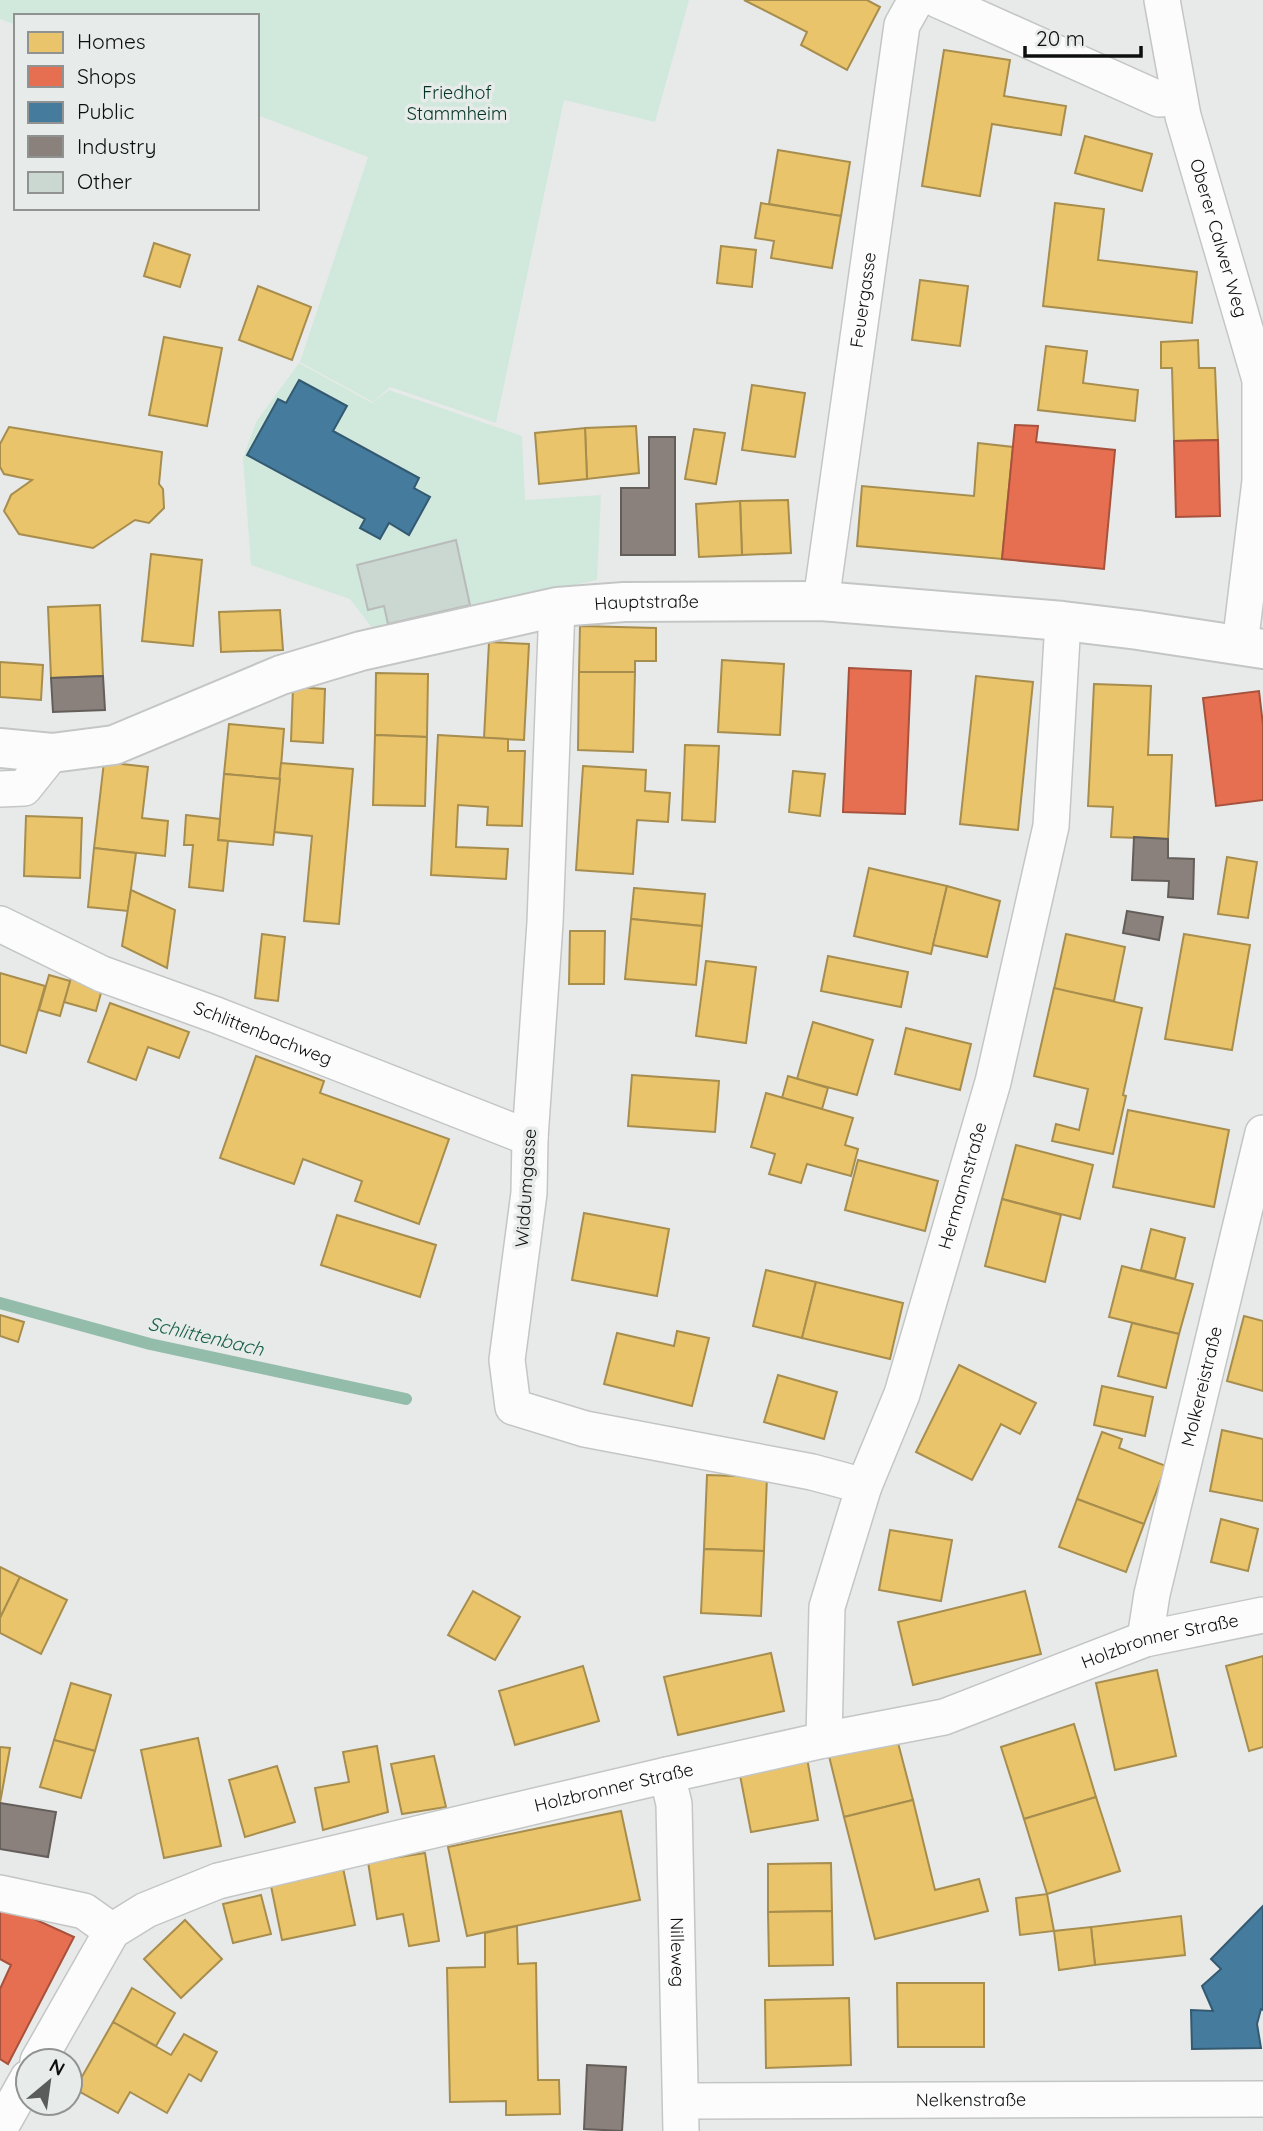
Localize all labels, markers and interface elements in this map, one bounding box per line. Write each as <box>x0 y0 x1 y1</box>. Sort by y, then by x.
legend <box>14 14 259 210</box>
scale bar <box>1025 14 1140 58</box>
text: 20 m <box>1036 25 1085 51</box>
text: Homes <box>77 28 146 54</box>
text: Shops <box>77 63 136 89</box>
park label: Friedhof Stammheim <box>407 81 507 125</box>
text: Public <box>77 98 134 124</box>
text: Industry <box>77 133 156 159</box>
street label: Oberer Calwer Weg <box>1185 156 1253 320</box>
text: Other <box>77 168 132 194</box>
street label: Feuergasse <box>845 251 881 349</box>
street label: Hauptstraße <box>593 590 699 615</box>
street label: Schlittenbachweg <box>191 996 335 1070</box>
street label: Hermannstraße <box>933 1119 992 1252</box>
street label: Widdumgasse <box>510 1128 541 1248</box>
water label: Schlittenbach <box>146 1311 267 1361</box>
street label: Molkereistraße <box>1176 1324 1227 1449</box>
street label: Holzbronner Straße <box>1078 1608 1241 1674</box>
street label: Holzbronner Straße <box>532 1757 696 1817</box>
street label: Nilleweg <box>665 1917 690 1987</box>
north arrow <box>14 2047 84 2117</box>
text: N <box>45 2053 69 2081</box>
street label: Nelkenstraße <box>916 2088 1026 2111</box>

